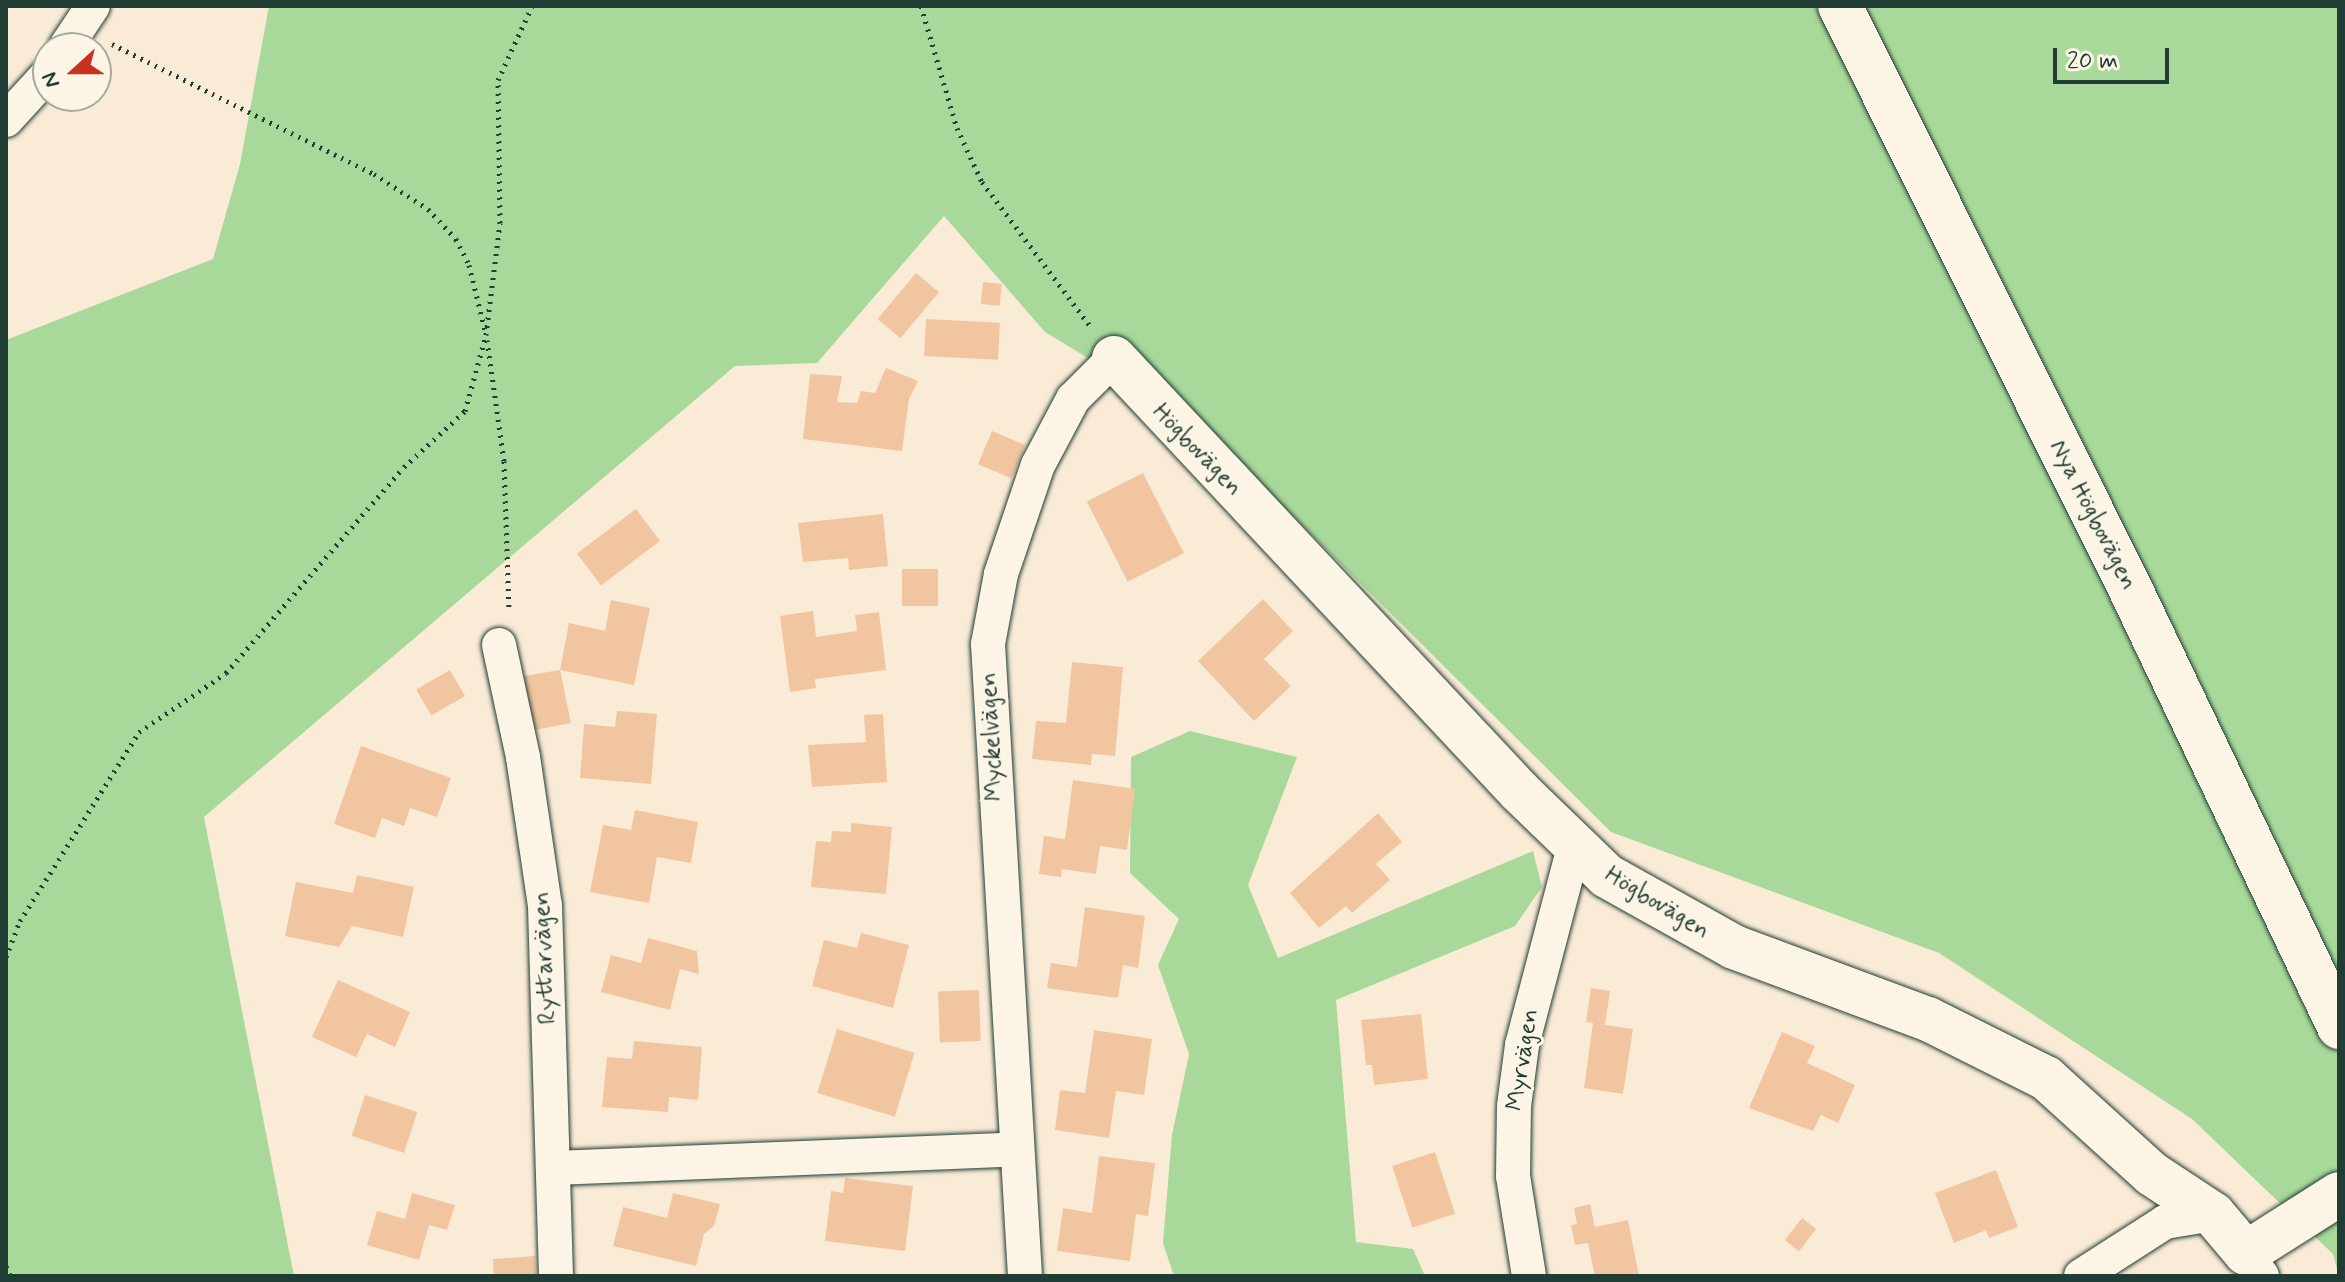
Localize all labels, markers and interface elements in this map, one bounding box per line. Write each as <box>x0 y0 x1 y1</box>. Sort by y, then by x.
north arrow <box>32 32 112 112</box>
scale bar <box>2057 32 2173 82</box>
text: 20 m <box>2067 46 2118 77</box>
text: N <box>36 68 67 92</box>
street label: Högbovägen <box>1146 398 1248 502</box>
street label: Nya Högbovägen <box>2043 435 2143 595</box>
street label: Myckelvägen <box>974 672 1010 802</box>
street label: Högbovägen <box>1599 860 1715 946</box>
street label: Ryttarvägen <box>527 891 563 1025</box>
street label: Myrvägen <box>1501 1007 1545 1113</box>

